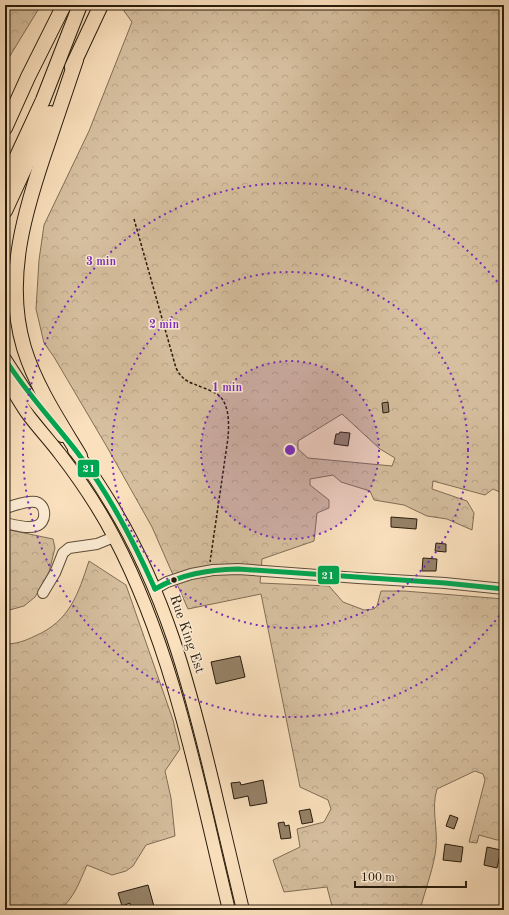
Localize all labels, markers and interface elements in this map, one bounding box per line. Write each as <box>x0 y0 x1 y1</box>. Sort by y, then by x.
text: 3 min <box>86 256 116 268</box>
text: 2 min <box>149 319 179 331</box>
text: 1 min <box>212 382 242 394</box>
centre of rings <box>283 443 297 457</box>
line badge: 21 <box>77 459 100 478</box>
text: 21 <box>83 464 95 475</box>
line badge: 21 <box>317 565 340 585</box>
text: 21 <box>322 571 334 582</box>
unlabelled marker <box>169 575 179 585</box>
street label: Rue King Est <box>167 593 207 675</box>
scale bar <box>355 863 466 889</box>
text: 100 m <box>361 872 395 884</box>

